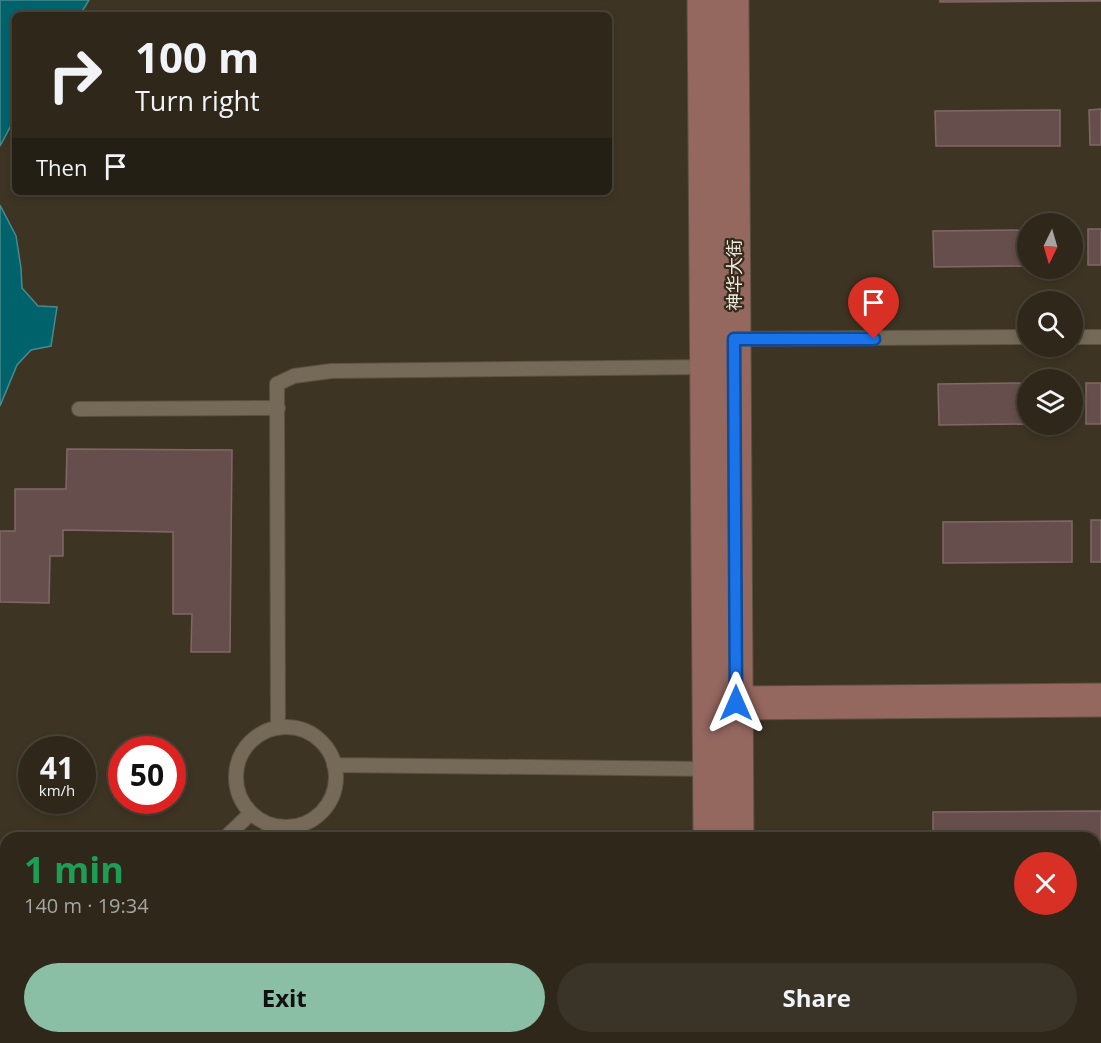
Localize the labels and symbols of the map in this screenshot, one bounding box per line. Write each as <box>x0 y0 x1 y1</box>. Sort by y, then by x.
north arrow <box>1017 213 1083 279</box>
street label: 神华大街 <box>722 239 746 311</box>
pin <box>848 277 899 339</box>
position arrow <box>704 671 768 735</box>
speed limit sign: 50 <box>108 736 186 814</box>

